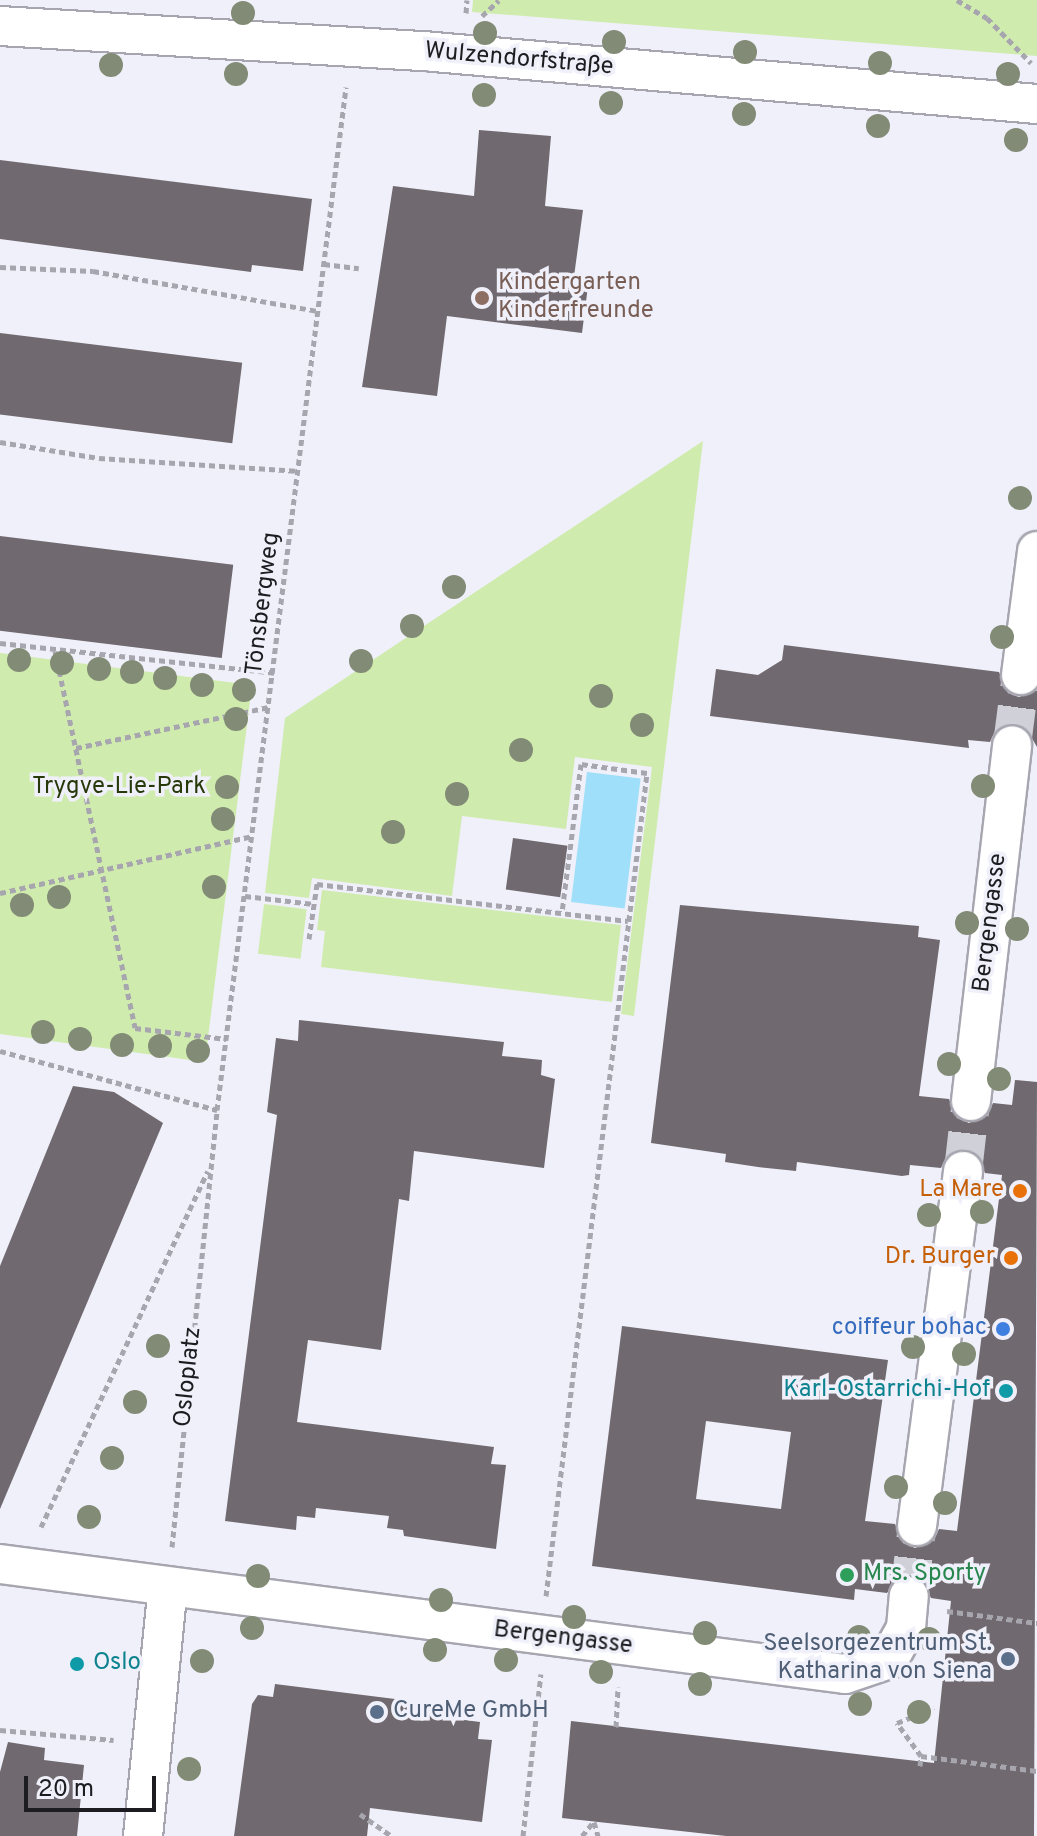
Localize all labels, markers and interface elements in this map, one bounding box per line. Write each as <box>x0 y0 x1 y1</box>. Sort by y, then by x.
street label: Wulzendorfstraße <box>424 37 614 83</box>
place label: Kindergarten Kinderfreunde <box>498 270 654 326</box>
marker: Kindergarten Kinderfreunde <box>473 289 491 307</box>
street label: Tönsbergweg <box>241 531 287 677</box>
park label: Trygve-Lie-Park <box>32 774 206 802</box>
street label: Bergengasse <box>968 852 1014 994</box>
place label: La Mare <box>919 1177 1004 1205</box>
marker: La Mare <box>1011 1182 1029 1200</box>
place label: Dr. Burger <box>885 1244 995 1272</box>
marker: Dr. Burger <box>1002 1249 1020 1267</box>
place label: coiffeur bohac <box>832 1315 987 1343</box>
marker: coiffeur bohac <box>994 1320 1012 1338</box>
street label: Osloplatz <box>169 1325 209 1429</box>
place label: Karl-Ostarrichi-Hof <box>783 1377 990 1405</box>
marker: Karl-Ostarrichi-Hof <box>997 1382 1015 1400</box>
place label: Mrs. Sporty <box>863 1561 986 1589</box>
marker: Mrs. Sporty <box>838 1566 856 1584</box>
street label: Bergengasse <box>492 1616 634 1662</box>
place label: Seelsorgezentrum St. Katharina von Siena <box>763 1631 992 1687</box>
place label: Oslo <box>93 1650 141 1678</box>
marker: Seelsorgezentrum St. Katharina von Siena <box>999 1650 1017 1668</box>
marker: Oslo <box>68 1655 86 1673</box>
place label: CureMe GmbH <box>393 1698 549 1726</box>
marker: CureMe GmbH <box>368 1703 386 1721</box>
scale bar <box>28 1760 160 1810</box>
text: 20 m <box>38 1775 94 1805</box>

